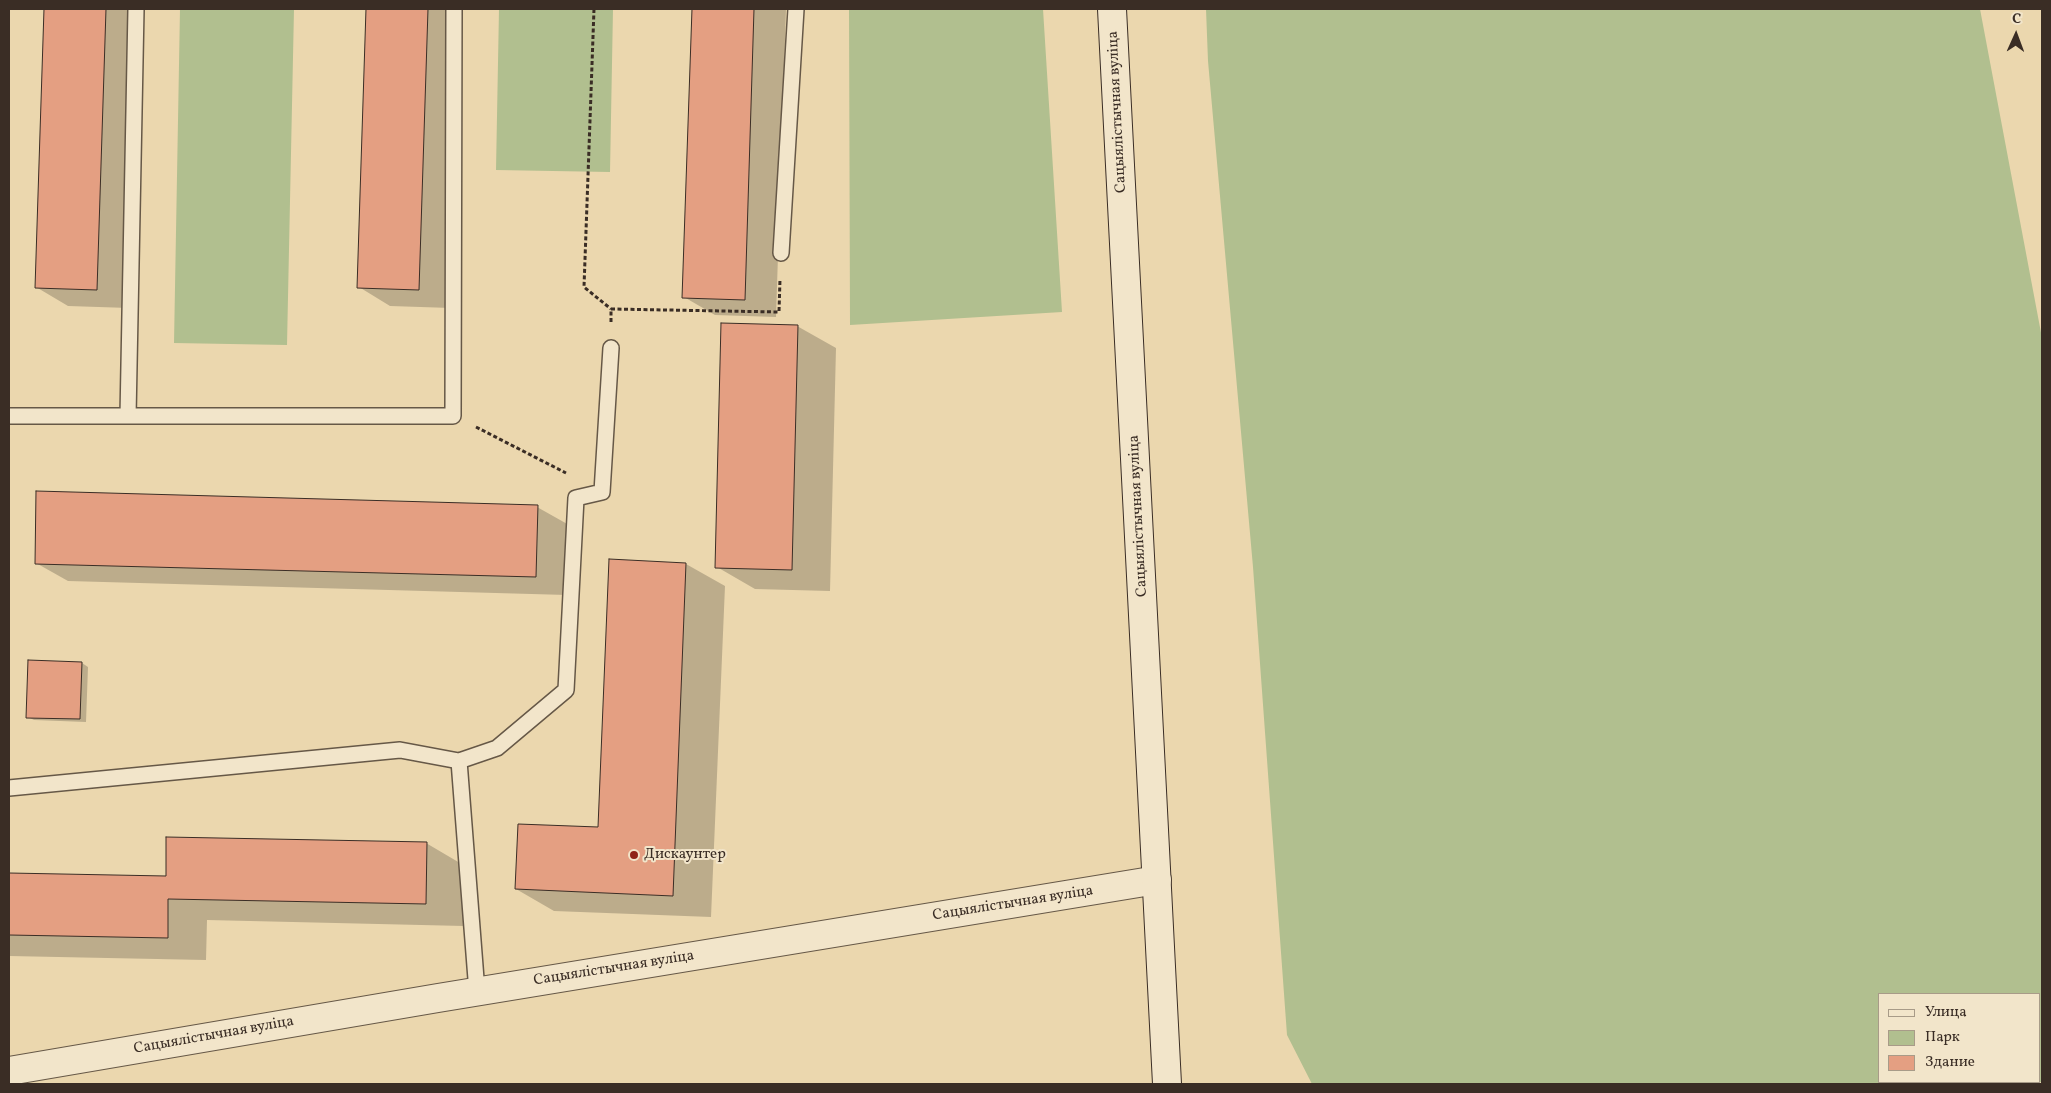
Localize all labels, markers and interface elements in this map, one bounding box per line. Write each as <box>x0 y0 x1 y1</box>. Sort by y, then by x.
north arrow <box>1991 10 2041 60</box>
text: С <box>2012 10 2021 29</box>
street label: Сацыялістычная вуліца <box>1105 31 1131 193</box>
street label: Сацыялістычная вуліца <box>1126 435 1152 597</box>
place label: Дискаунтер <box>644 846 726 864</box>
marker: Дискаунтер <box>628 849 640 861</box>
street label: Сацыялістычная вуліца <box>932 882 1094 926</box>
street label: Сацыялістычная вуліца <box>533 947 695 991</box>
legend <box>1878 993 2041 1083</box>
text: Улица <box>1925 1002 1967 1023</box>
street label: Сацыялістычная вуліца <box>133 1013 295 1059</box>
text: Парк <box>1925 1027 1960 1048</box>
text: Здание <box>1925 1052 1975 1073</box>

